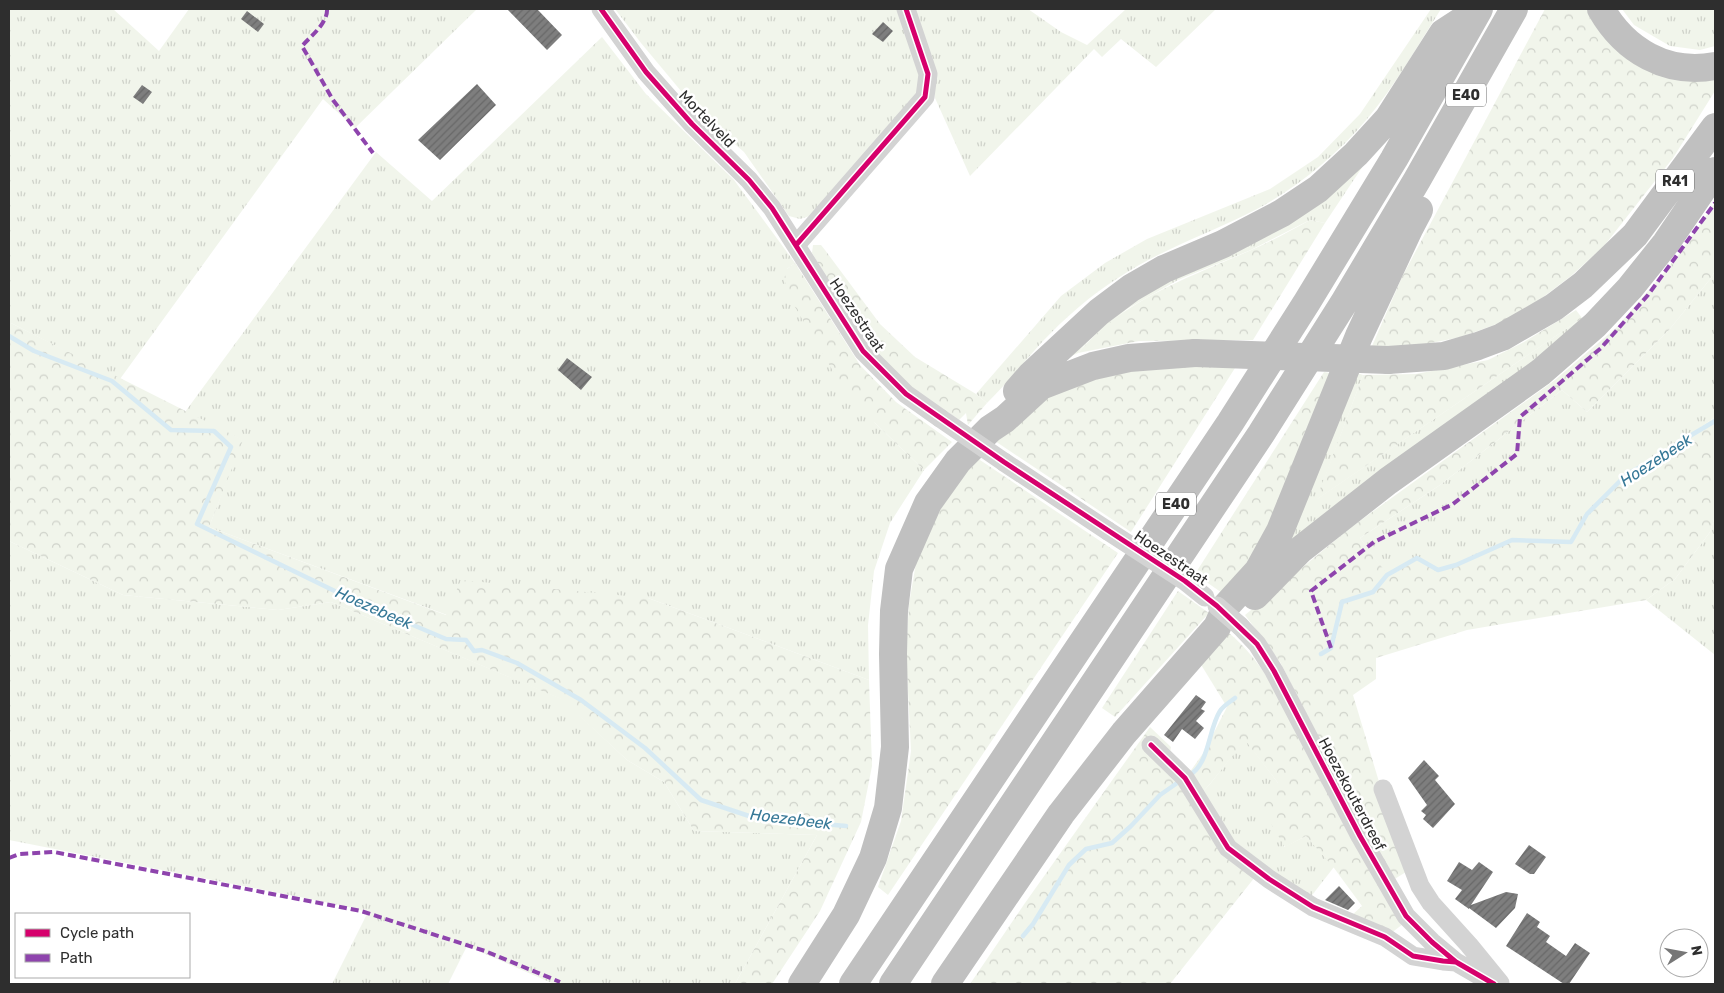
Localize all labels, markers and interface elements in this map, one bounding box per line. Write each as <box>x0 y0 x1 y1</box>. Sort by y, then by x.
road number: E40 <box>1446 84 1486 106</box>
street label: Mortelveld <box>675 86 739 152</box>
road number: R41 <box>1656 170 1694 192</box>
street label: Hoezestraat <box>826 275 888 355</box>
water label: Hoezebeek <box>1616 429 1696 490</box>
road number: E40 <box>1156 492 1196 516</box>
street label: Hoezestraat <box>1131 527 1211 589</box>
water label: Hoezebeek <box>333 583 416 634</box>
street label: Hoezekouterdreef <box>1315 734 1389 854</box>
water label: Hoezebeek <box>749 805 834 834</box>
legend <box>15 913 190 978</box>
text: Cycle path <box>60 924 134 942</box>
north arrow <box>1659 928 1709 978</box>
text: N <box>1687 944 1706 957</box>
text: Path <box>60 949 93 967</box>

